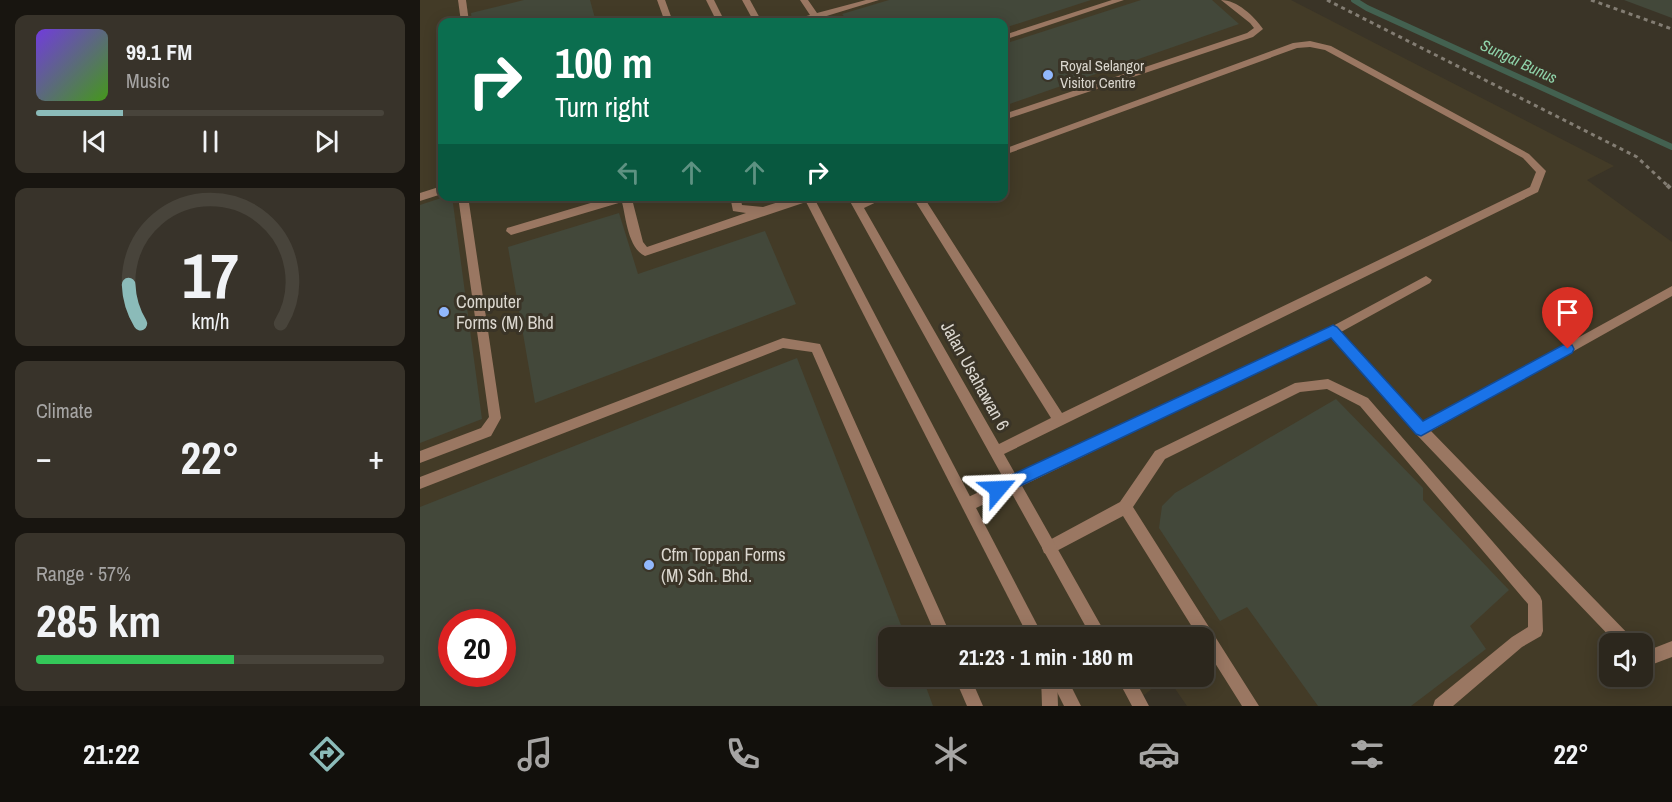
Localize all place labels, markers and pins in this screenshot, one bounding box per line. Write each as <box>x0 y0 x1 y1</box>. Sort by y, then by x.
place label: Royal Selangor Visitor Centre <box>1060 55 1144 93</box>
marker: Royal Selangor Visitor Centre <box>1041 68 1055 82</box>
pin <box>1542 287 1593 349</box>
place label: Computer Forms (M) Bhd <box>456 289 554 335</box>
marker: Computer Forms (M) Bhd <box>437 305 451 319</box>
place label: Cfm Toppan Forms (M) Sdn. Bhd. <box>661 542 786 588</box>
marker: Cfm Toppan Forms (M) Sdn. Bhd. <box>642 558 656 572</box>

